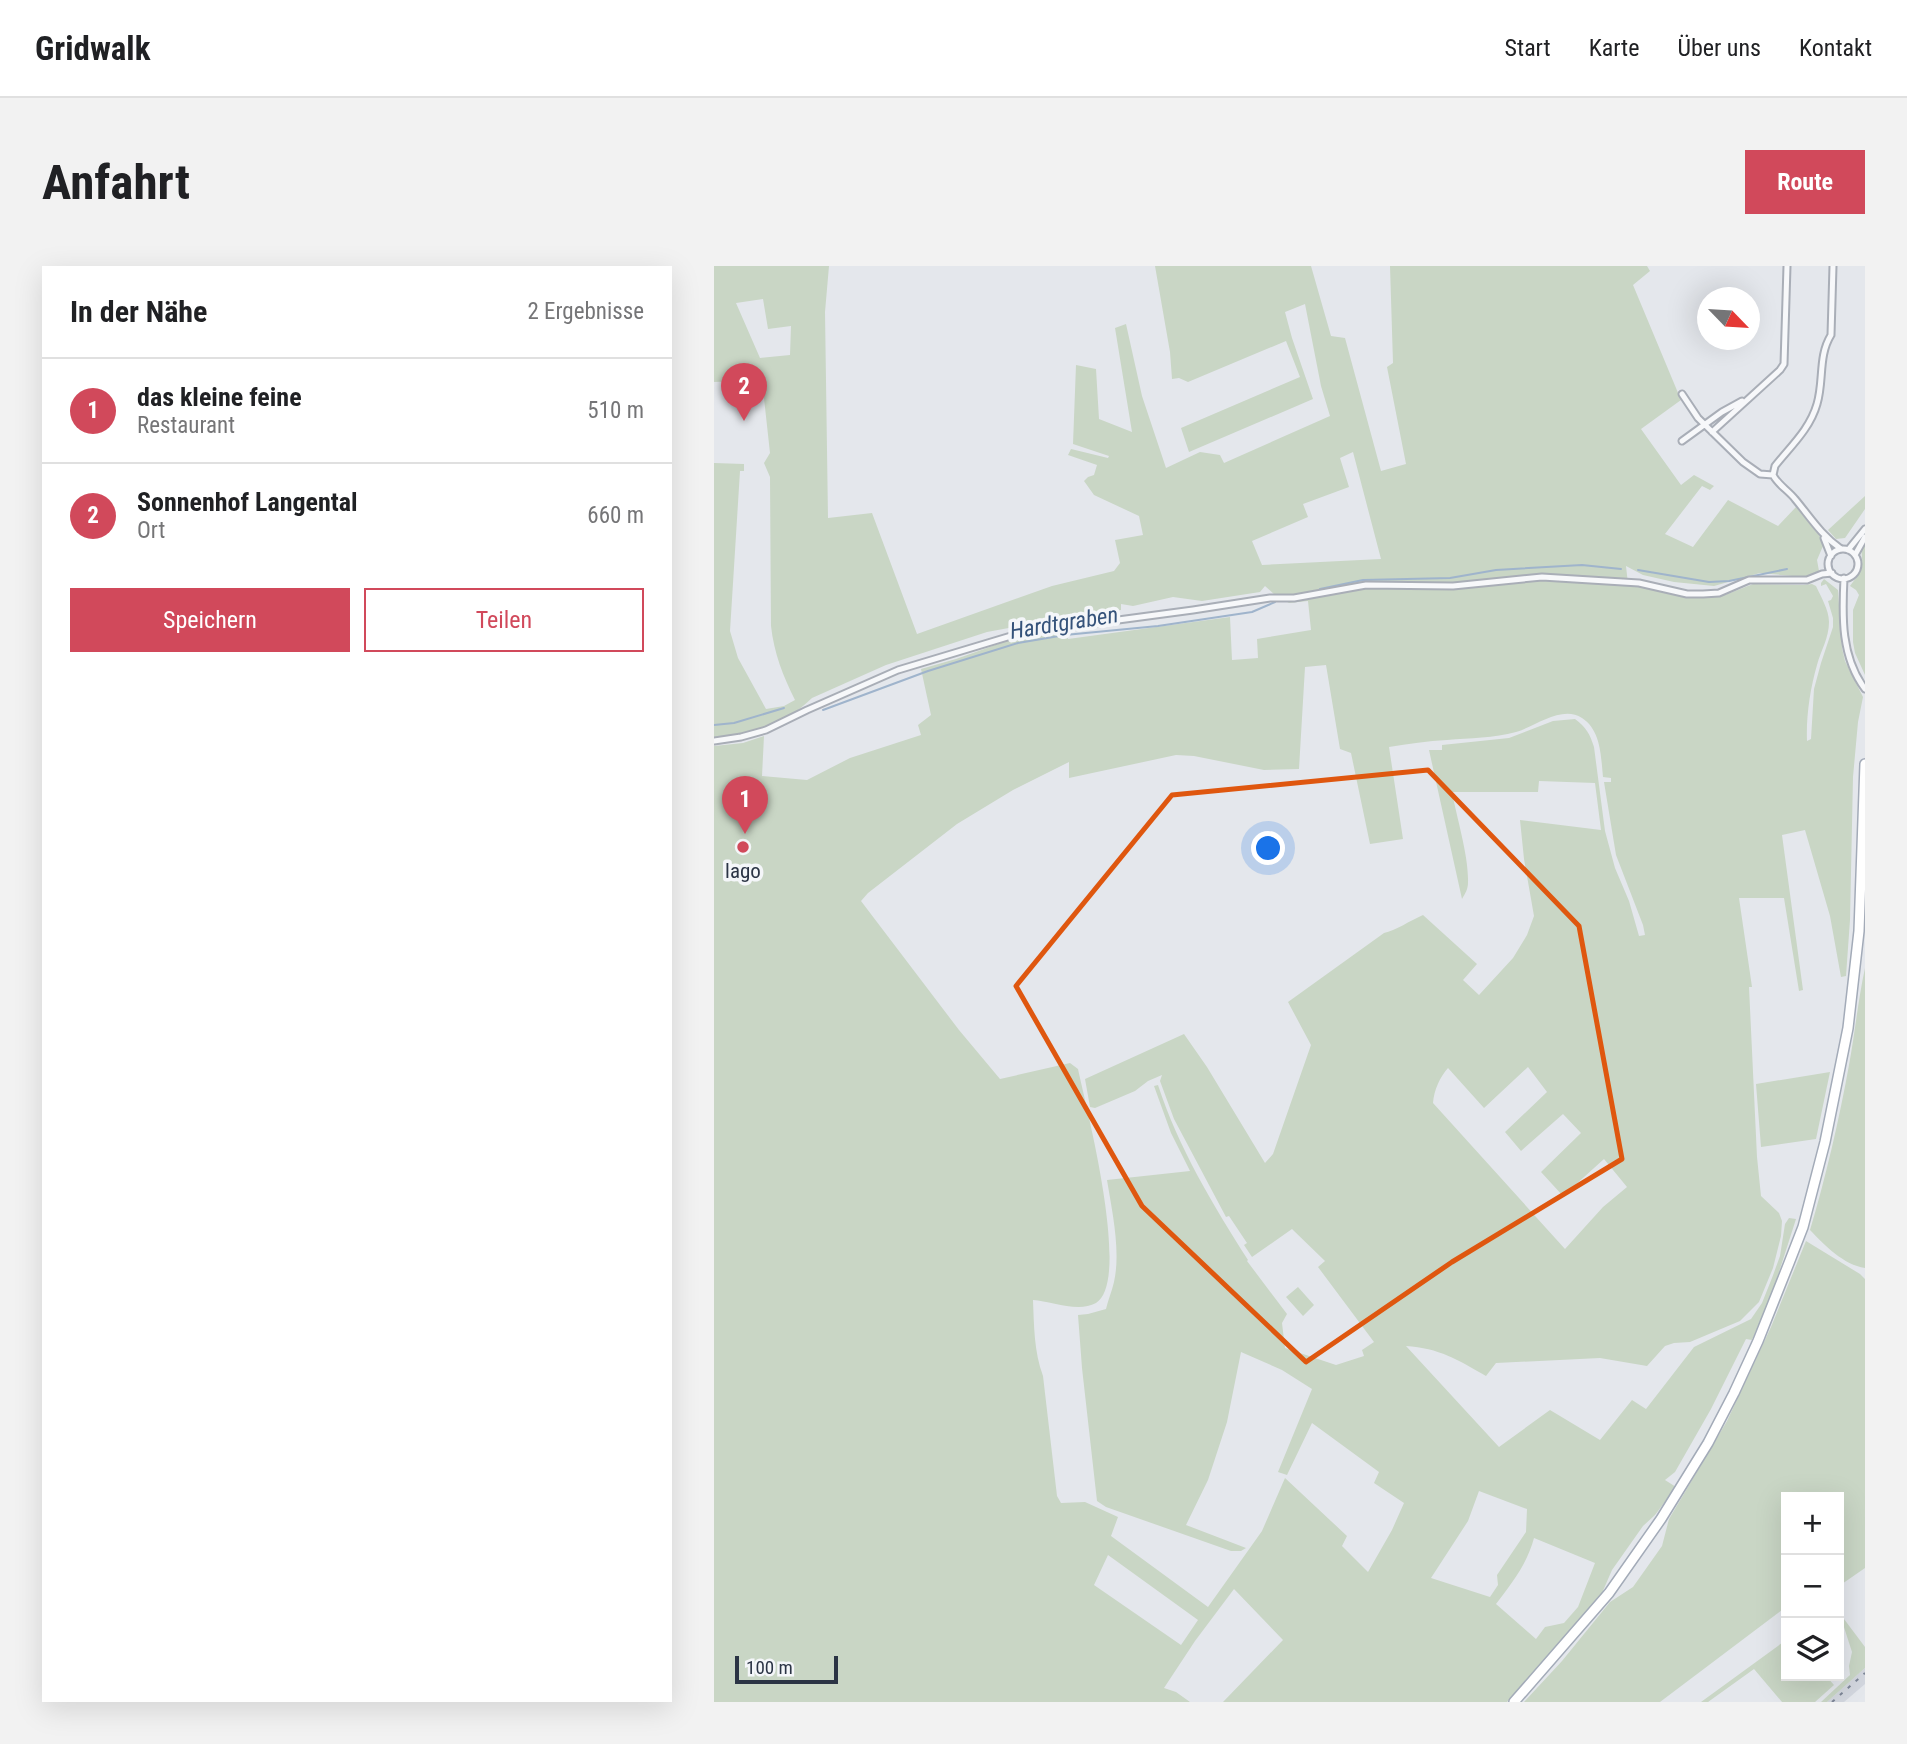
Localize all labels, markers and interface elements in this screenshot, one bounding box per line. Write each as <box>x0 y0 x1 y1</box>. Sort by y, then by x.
text: Gridwalk <box>35 29 150 68</box>
text: Start <box>1505 34 1551 62</box>
text: Karte <box>1589 34 1639 62</box>
text: Über uns <box>1677 34 1761 62</box>
text: Kontakt <box>1799 34 1872 62</box>
button: Route <box>1745 150 1865 214</box>
text: Anfahrt <box>42 154 190 211</box>
north arrow <box>1697 287 1760 350</box>
text: In der Nähe <box>70 294 207 329</box>
text: 2 Ergebnisse <box>527 298 644 325</box>
pin: 2 <box>721 363 767 421</box>
text: das kleine feine <box>137 382 302 412</box>
text: 1 <box>87 397 99 424</box>
text: 510 m <box>587 397 644 424</box>
text: Restaurant <box>137 412 235 439</box>
text: Sonnenhof Langental <box>137 487 358 517</box>
text: 2 <box>87 502 99 529</box>
text: 660 m <box>587 502 644 529</box>
text: Ort <box>137 517 165 544</box>
button: Speichern <box>70 588 350 652</box>
button: Teilen <box>364 588 644 652</box>
water label: Hardtgraben <box>1008 601 1120 645</box>
pin: 1 <box>722 776 768 834</box>
your location <box>1251 831 1285 865</box>
marker: lago <box>735 839 751 855</box>
place label: lago <box>725 859 761 883</box>
map controls <box>1781 1492 1844 1681</box>
button: + <box>1781 1492 1844 1555</box>
button: − <box>1781 1555 1844 1618</box>
button: layers <box>1781 1618 1844 1681</box>
scale bar <box>735 1653 838 1685</box>
text: 100 m <box>746 1656 793 1679</box>

